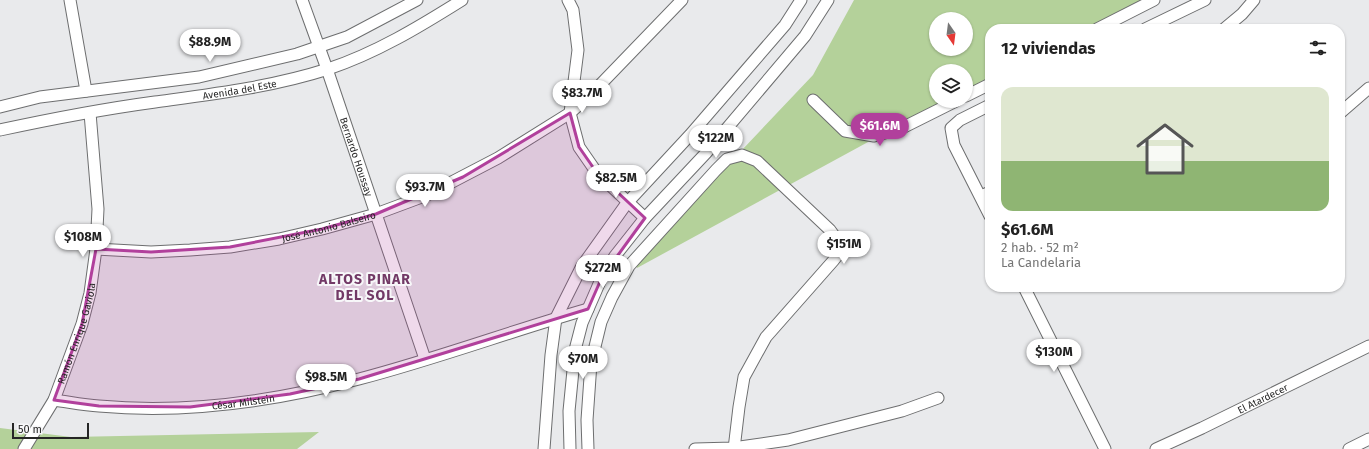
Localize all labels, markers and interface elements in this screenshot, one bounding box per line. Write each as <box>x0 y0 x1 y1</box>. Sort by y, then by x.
north arrow <box>929 12 973 56</box>
map controls <box>929 12 973 108</box>
pin: $88.9M <box>177 29 243 63</box>
text: $88.9M <box>189 34 231 49</box>
icon: filters <box>1307 37 1329 59</box>
text: 12 viviendas <box>1001 38 1096 59</box>
button: layers <box>929 64 973 108</box>
street label: Avenida del Este <box>202 78 278 102</box>
pin: $83.7M <box>549 80 615 114</box>
text: $83.7M <box>562 85 602 100</box>
pin: $61.6M <box>847 113 913 147</box>
icon: home <box>1129 113 1201 185</box>
street label: Bernardo Houssay <box>337 116 375 198</box>
text: $61.6M <box>860 118 900 133</box>
pin: $122M <box>688 125 744 159</box>
text: $122M <box>698 130 734 145</box>
pin: $82.5M <box>583 165 649 199</box>
text: $82.5M <box>595 170 637 185</box>
pin: $93.7M <box>392 174 458 208</box>
text: $93.7M <box>405 179 445 194</box>
street label: José Antonio Balseiro <box>281 209 377 245</box>
text: $61.6M <box>1001 219 1054 240</box>
pin: $108M <box>55 224 111 258</box>
text: $108M <box>64 229 102 244</box>
pin: $151M <box>816 231 872 265</box>
text: $151M <box>826 236 862 251</box>
text: 2 hab. · 52 m² <box>1001 240 1079 255</box>
pin: $272M <box>575 255 631 289</box>
text: La Candelaria <box>1001 255 1081 270</box>
text: $272M <box>585 260 621 275</box>
district label: ALTOS PINAR DEL SOL <box>318 271 411 304</box>
street label: Ramón Enrique Gaviola <box>55 282 98 386</box>
pin: $130M <box>1026 339 1082 373</box>
text: $130M <box>1035 344 1073 359</box>
pin: $70M <box>559 346 607 380</box>
text: $70M <box>568 351 598 366</box>
pin: $98.5M <box>293 364 359 398</box>
text: $98.5M <box>305 369 347 384</box>
street label: El Atardecer <box>1236 382 1290 417</box>
street label: César Milstein <box>211 393 276 413</box>
scale bar <box>12 421 89 440</box>
text: 50 m <box>18 423 42 436</box>

